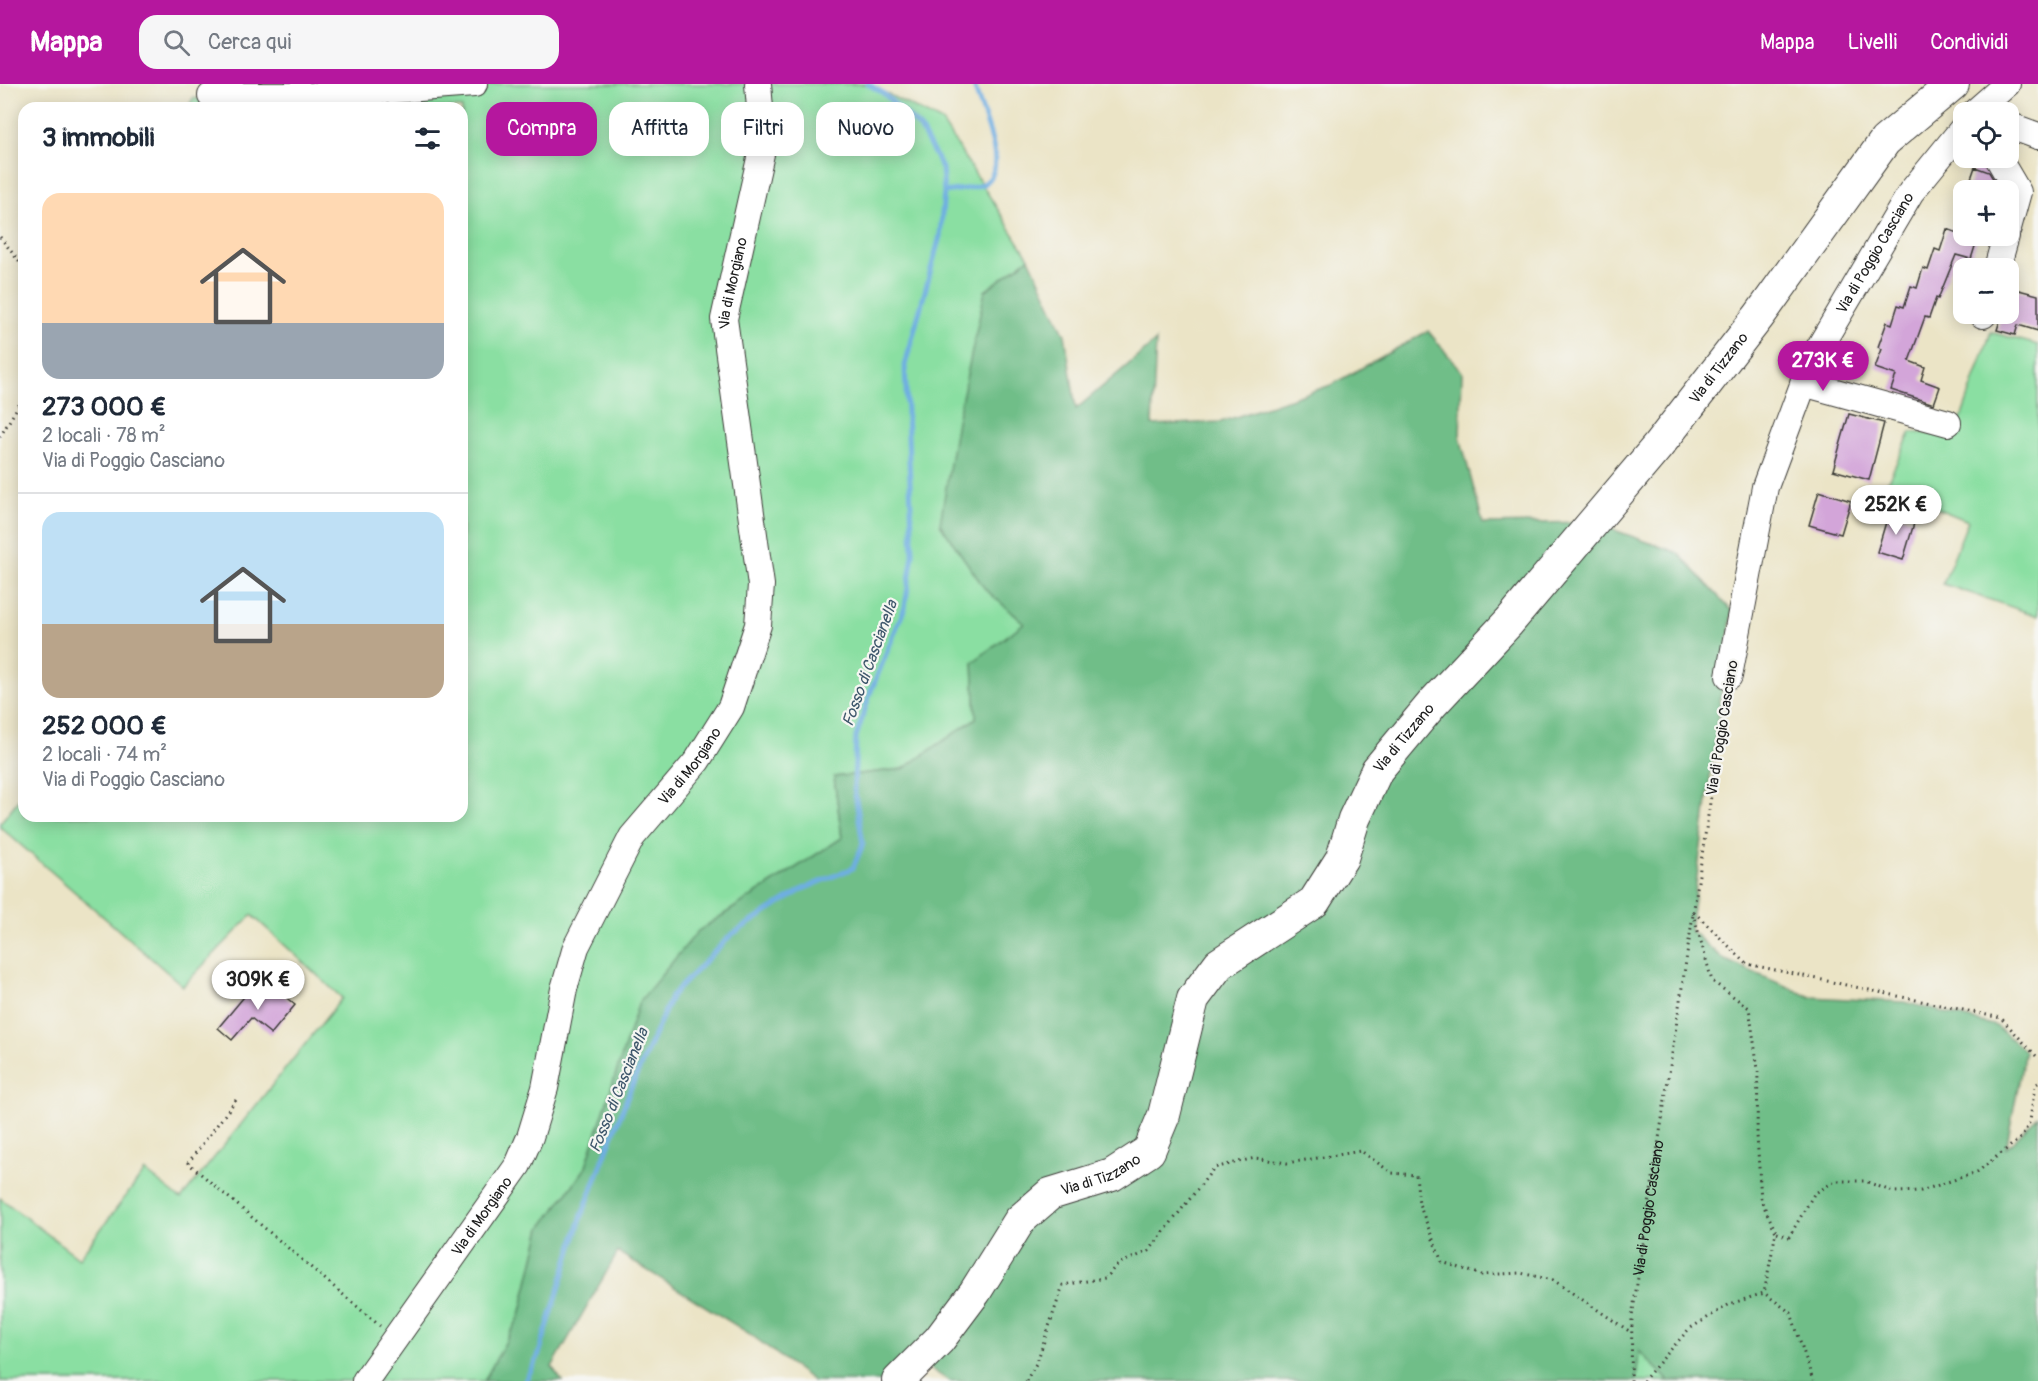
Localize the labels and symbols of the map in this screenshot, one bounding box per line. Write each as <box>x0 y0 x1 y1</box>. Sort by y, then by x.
street label: Via di Poggio Casciano <box>1832 189 1919 317</box>
street label: Via di Morgiano <box>715 236 752 330</box>
street label: Via di Tizzano <box>1685 329 1753 408</box>
pin: 273K € <box>1774 341 1872 392</box>
pin: 252K € <box>1847 485 1945 536</box>
water label: Fosso di Cascianella <box>838 596 903 729</box>
street label: Via di Poggio Casciano <box>1702 659 1743 797</box>
street label: Via di Tizzano <box>1370 699 1439 777</box>
street label: Via di Morgiano <box>655 724 726 809</box>
pin: 309K € <box>209 960 307 1011</box>
water label: Fosso di Cascianella <box>585 1024 654 1155</box>
street label: Via di Poggio Casciano <box>1629 1139 1669 1278</box>
street label: Via di Tizzano <box>1059 1150 1144 1200</box>
street label: Via di Morgiano <box>448 1173 517 1260</box>

